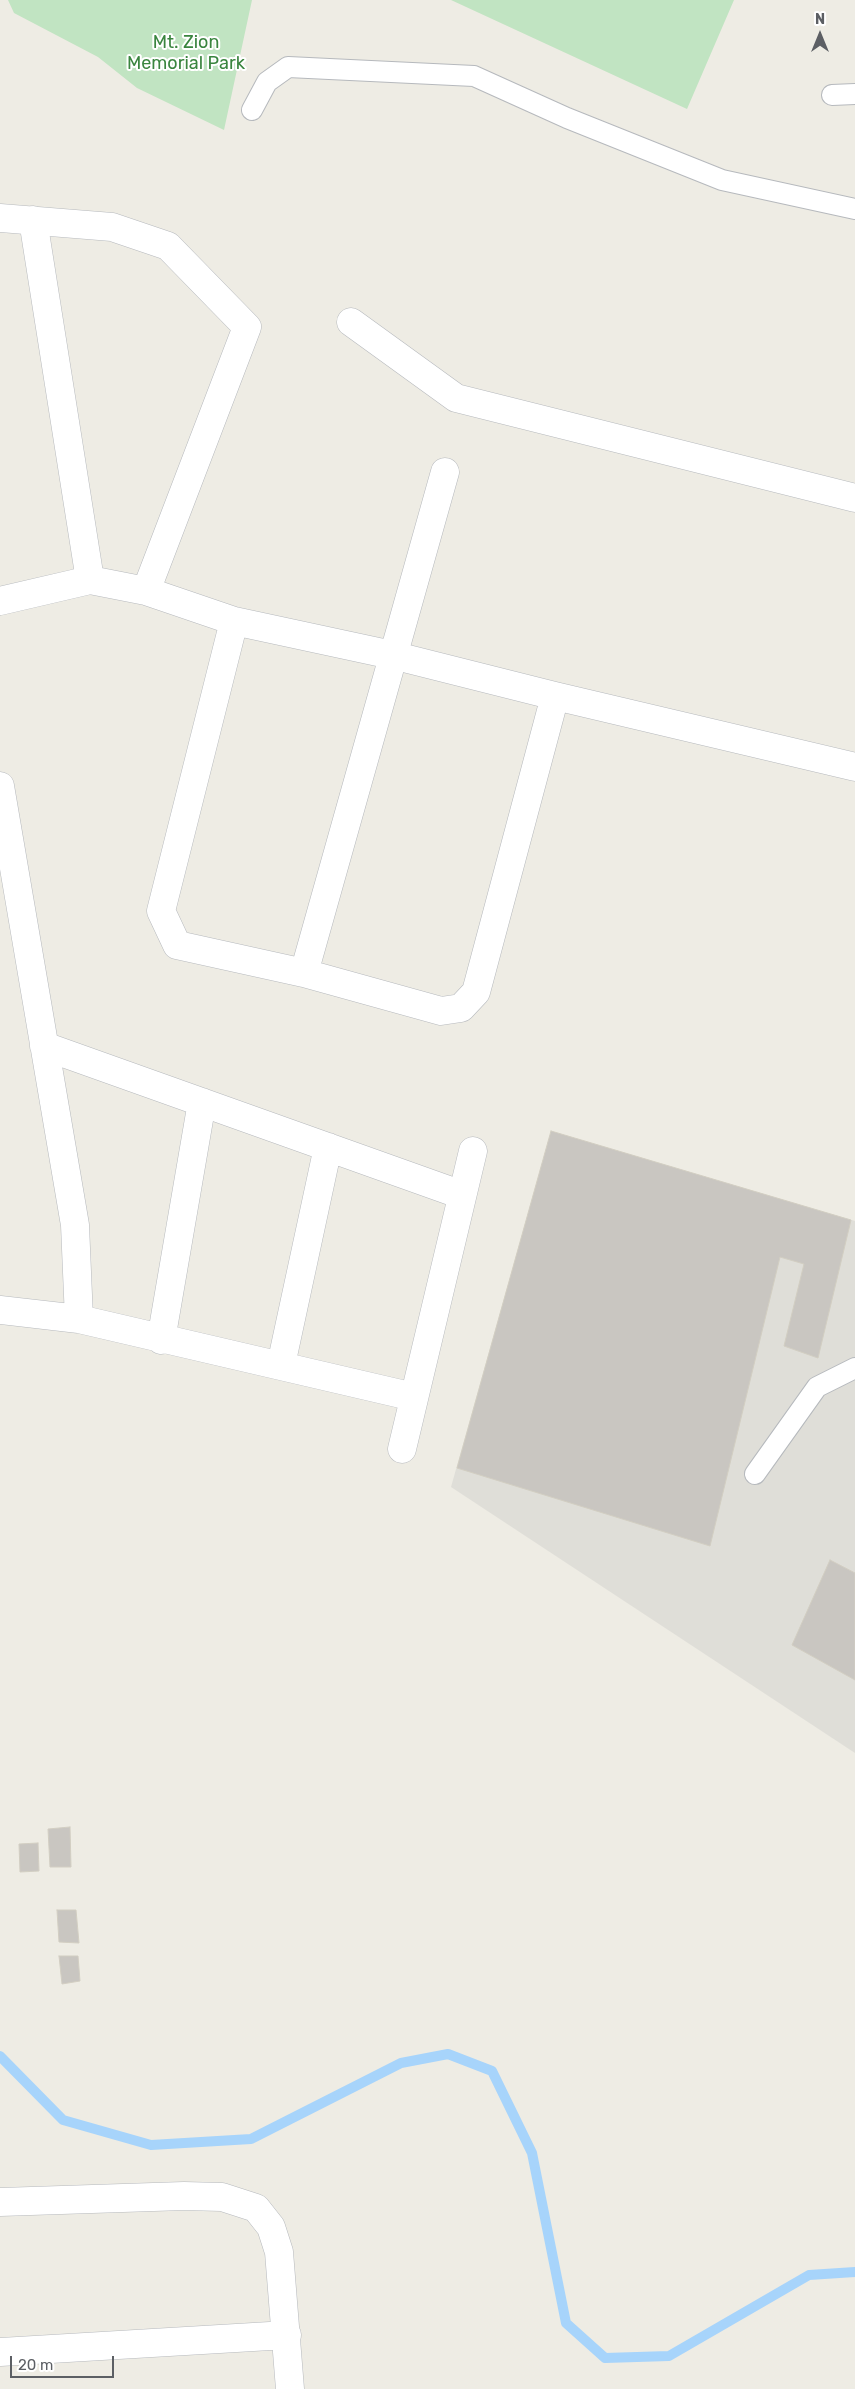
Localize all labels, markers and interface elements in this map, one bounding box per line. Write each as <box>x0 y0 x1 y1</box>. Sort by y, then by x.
north arrow <box>795 10 845 60</box>
text: N <box>815 11 825 28</box>
park label: Mt. Zion Memorial Park <box>127 32 245 74</box>
scale bar <box>12 2346 116 2378</box>
text: 20 m <box>18 2356 53 2374</box>

